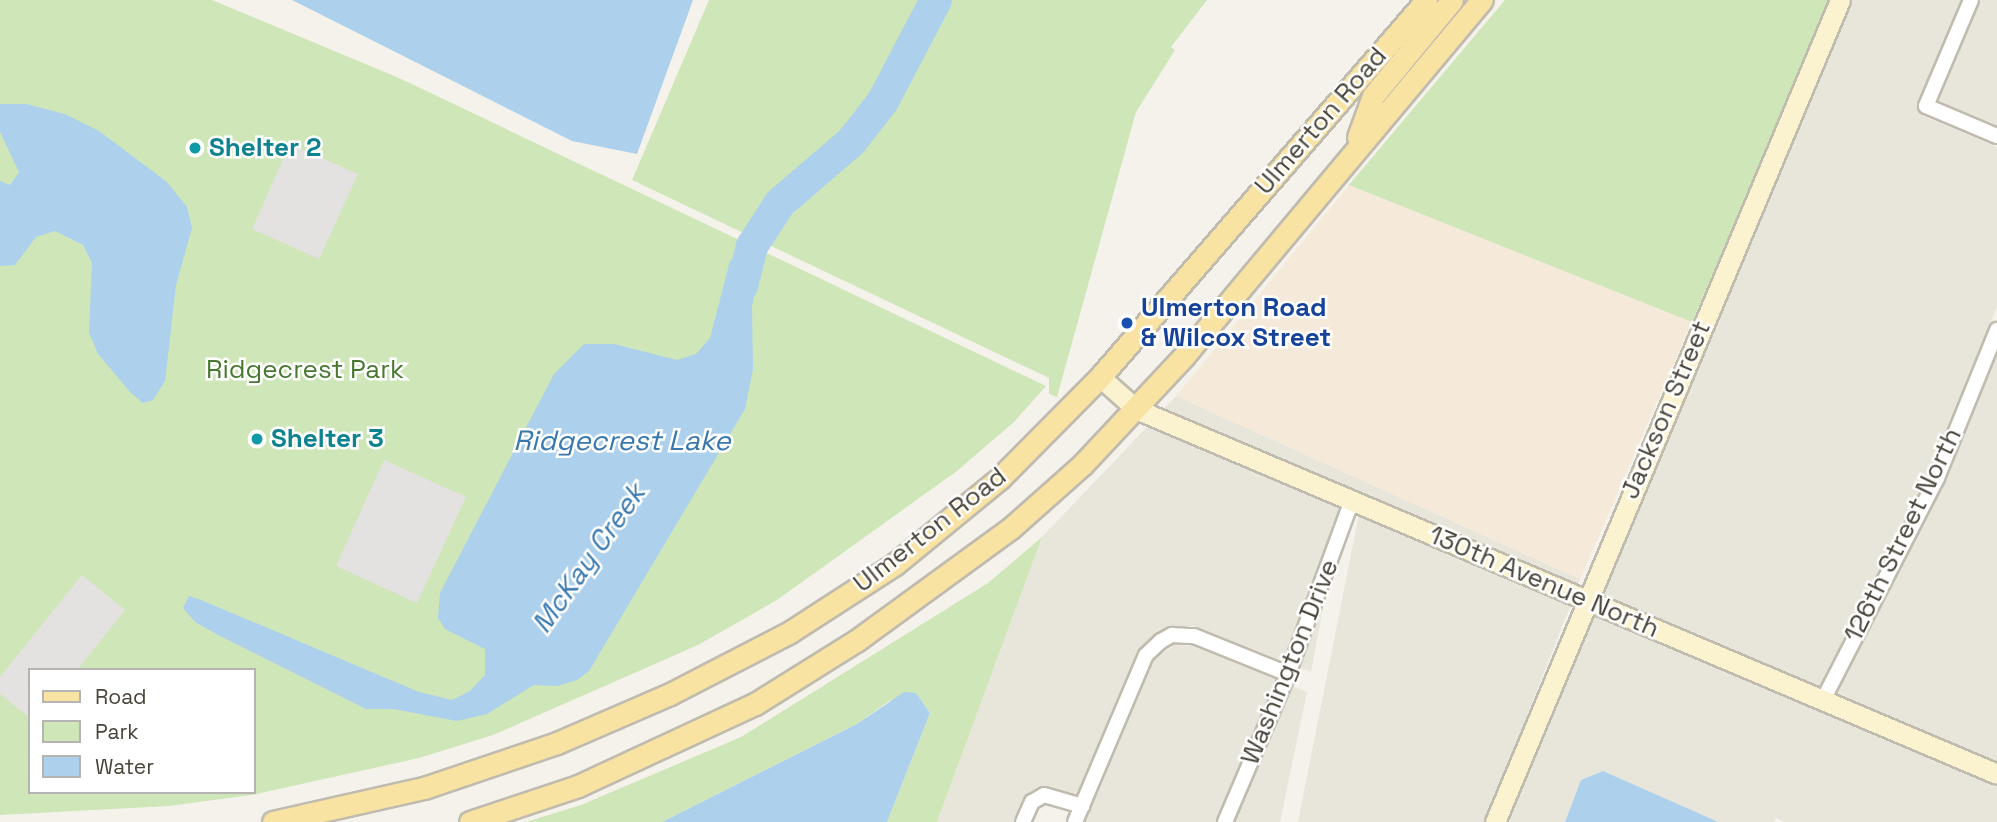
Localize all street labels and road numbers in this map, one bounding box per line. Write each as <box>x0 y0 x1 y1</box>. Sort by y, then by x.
street label: Ulmerton Road <box>1248 41 1394 201</box>
street label: Jackson Street <box>1614 316 1718 504</box>
street label: 126th Street North <box>1838 423 1968 647</box>
street label: Ulmerton Road <box>847 461 1013 599</box>
street label: 130th Avenue North <box>1424 519 1664 645</box>
street label: Washington Drive <box>1235 555 1345 769</box>

